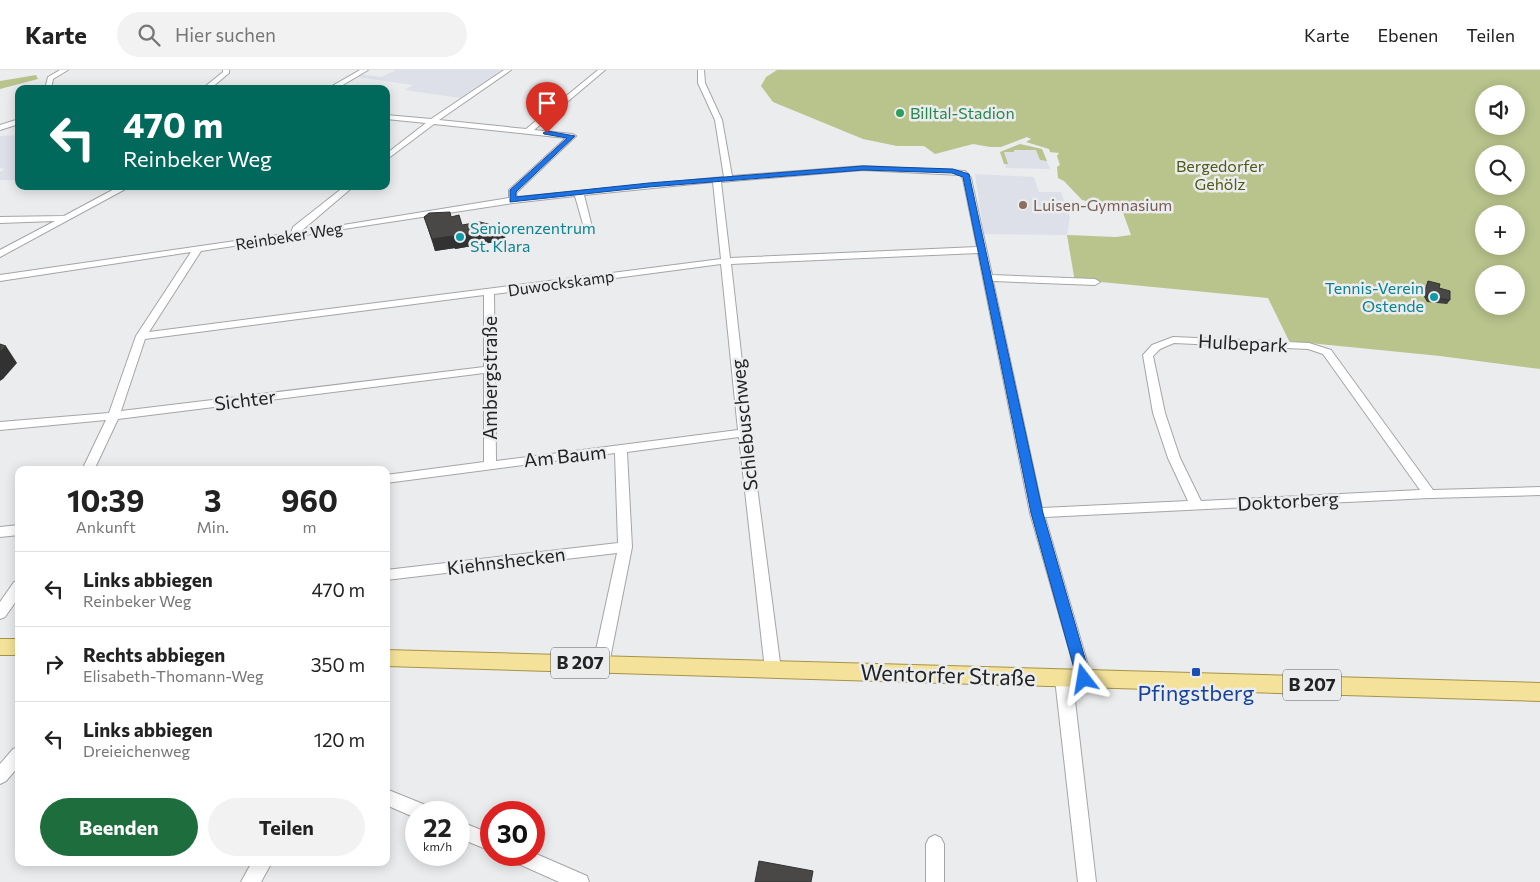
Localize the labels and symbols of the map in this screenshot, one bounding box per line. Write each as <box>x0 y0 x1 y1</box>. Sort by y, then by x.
pin <box>526 82 568 133</box>
place label: Billtal-Stadion <box>910 103 1015 122</box>
marker: Billtal-Stadion <box>894 107 906 119</box>
park label: Bergedorfer Gehölz <box>1176 156 1265 193</box>
place label: Luisen-Gymnasium <box>1033 195 1172 214</box>
marker: Luisen-Gymnasium <box>1017 199 1029 211</box>
street label: Reinbeker Weg <box>234 218 344 253</box>
place label: Seniorenzentrum St. Klara <box>470 218 596 255</box>
marker: Seniorenzentrum St. Klara <box>454 231 466 243</box>
street label: Duwockskamp <box>507 266 615 299</box>
place label: Tennis-Verein Ostende <box>1325 278 1424 315</box>
marker: Tennis-Verein Ostende <box>1428 291 1440 303</box>
street label: Ambergstraße <box>478 316 501 440</box>
street label: Hulbepark <box>1197 329 1289 356</box>
street label: Schlebuschweg <box>725 358 762 492</box>
street label: Sichter <box>213 384 277 415</box>
street label: Am Baum <box>523 440 607 471</box>
street label: Doktorberg <box>1237 486 1339 515</box>
street label: Kiehnshecken <box>445 542 566 579</box>
road number: B 207 <box>551 648 609 678</box>
position arrow <box>1057 652 1109 704</box>
street label: Wentorfer Straße <box>860 658 1036 691</box>
marker: Pfingstberg <box>1190 666 1202 678</box>
road number: B 207 <box>1283 670 1341 700</box>
place label: Pfingstberg <box>1138 679 1255 706</box>
speed limit sign: 30 <box>480 801 545 866</box>

